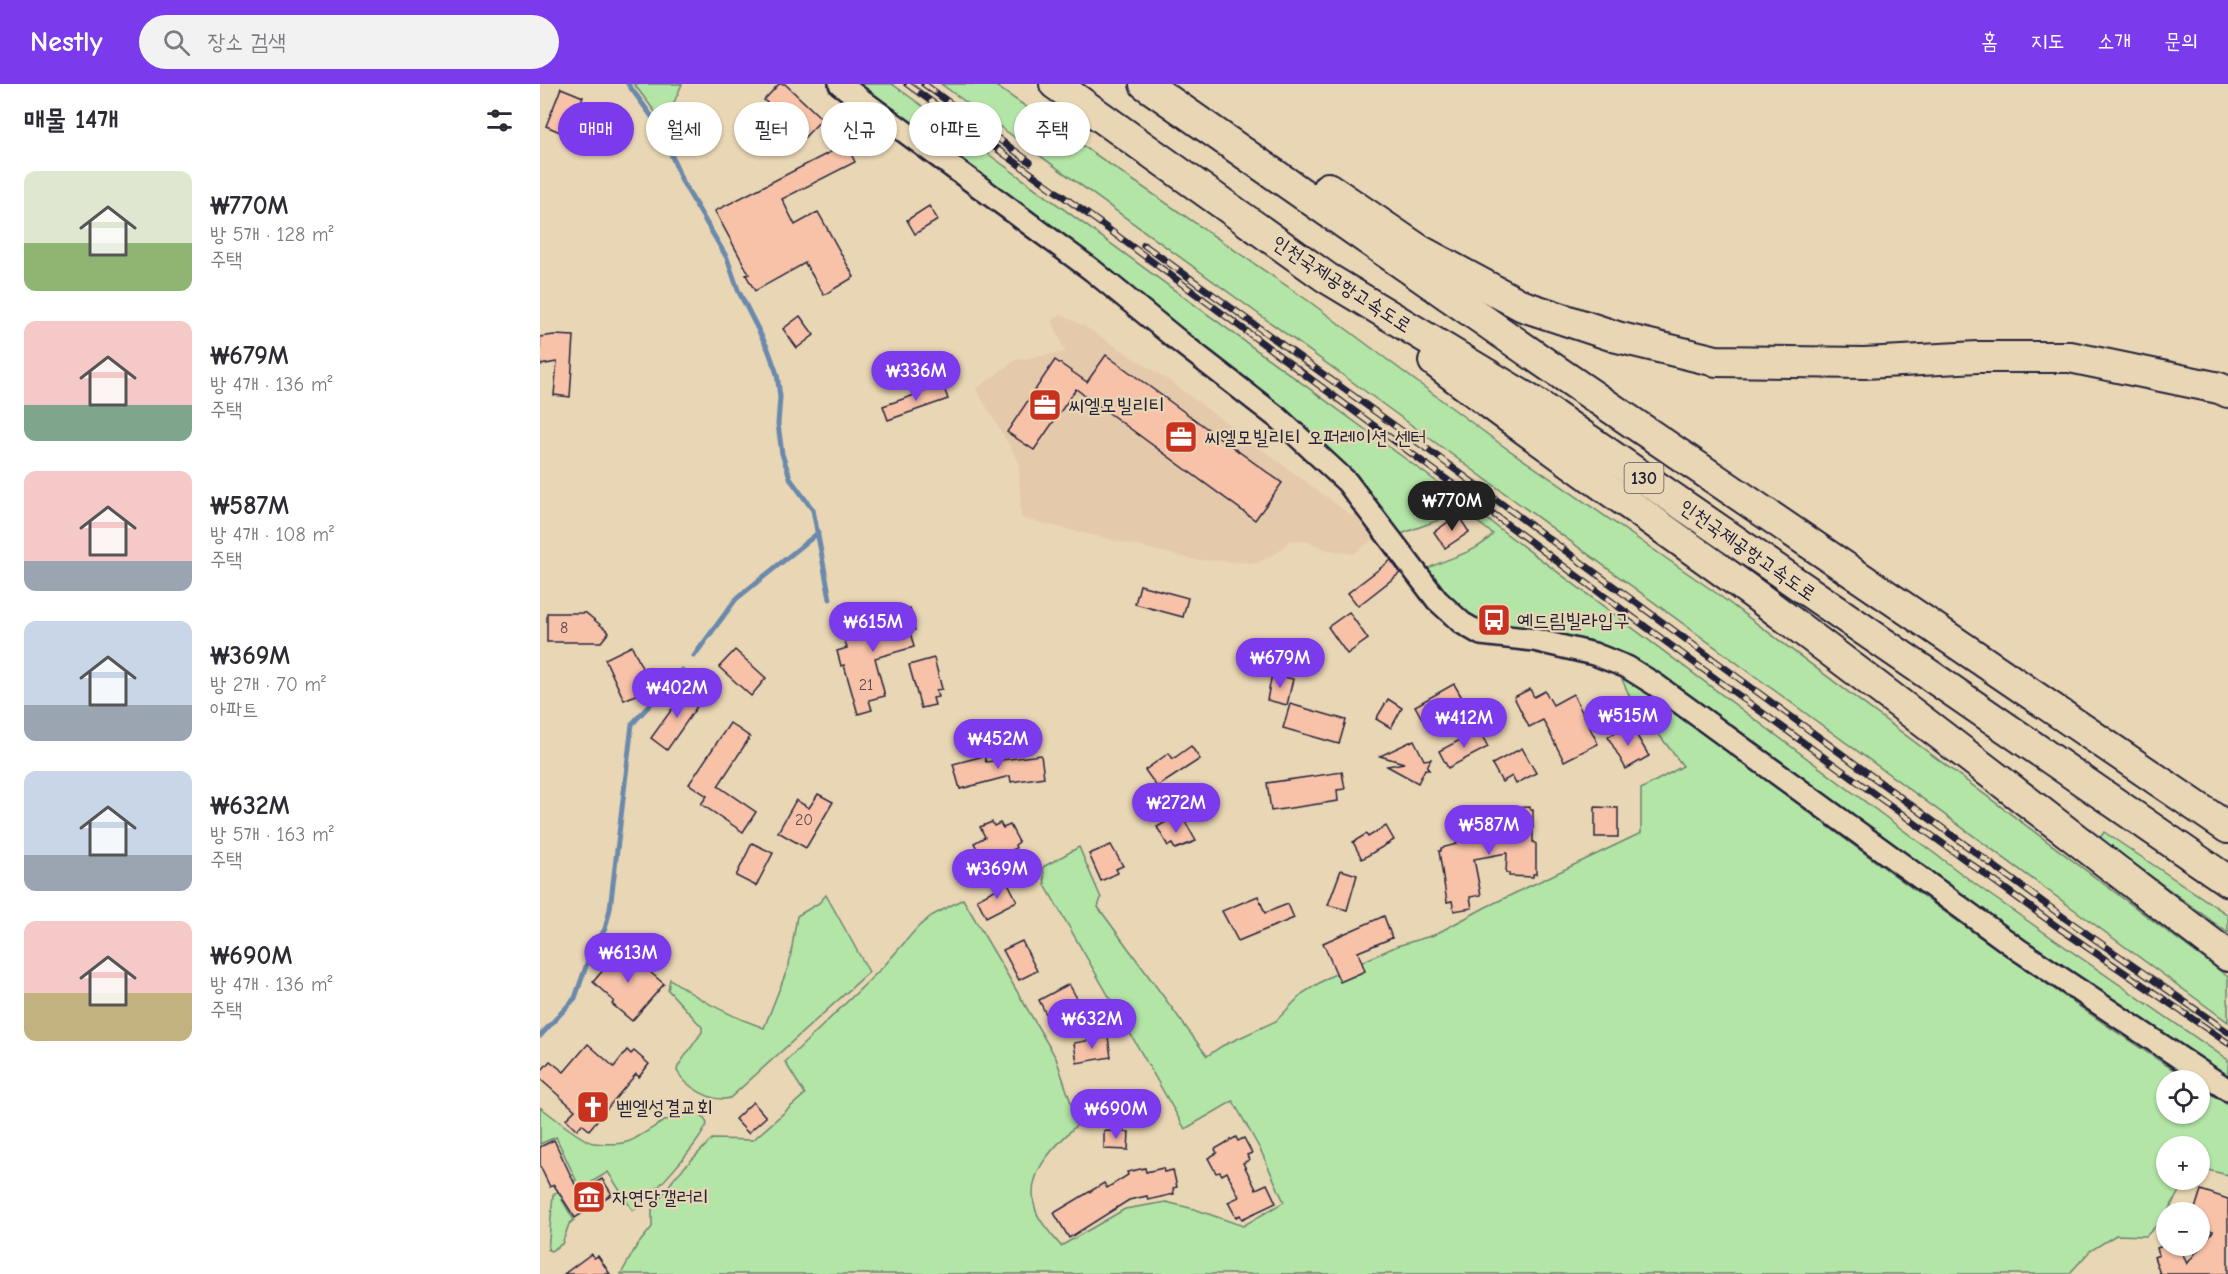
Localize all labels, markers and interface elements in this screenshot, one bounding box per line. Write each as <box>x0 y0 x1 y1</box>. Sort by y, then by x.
search box <box>139 15 559 69</box>
text: Nestly <box>30 26 103 58</box>
icon: search <box>160 26 193 59</box>
text: 장소 검색 <box>208 29 286 55</box>
text: 홈 <box>1981 29 1998 53</box>
text: 지도 <box>2031 29 2064 53</box>
text: 소개 <box>2097 29 2131 53</box>
text: 문의 <box>2164 29 2198 53</box>
chip: 매매 <box>558 102 634 156</box>
chip: 월세 <box>646 102 722 156</box>
chip: 필터 <box>734 102 809 156</box>
chip: 신규 <box>821 102 897 156</box>
chip: 아파트 <box>909 102 1002 156</box>
chip: 주택 <box>1014 102 1090 156</box>
icon: filters <box>483 104 516 137</box>
text: 매물 14개 <box>24 105 118 135</box>
text: ₩770M <box>210 191 289 221</box>
icon: home <box>72 195 144 267</box>
text: 방 5개 · 128 m² <box>210 223 333 246</box>
street label: 인천국제공항고속도로 <box>1268 231 1416 337</box>
text: 주택 <box>210 248 242 271</box>
text: ₩679M <box>210 341 289 371</box>
icon: home <box>72 345 144 417</box>
pin: ₩336M <box>874 351 958 402</box>
text: ₩336M <box>885 359 947 382</box>
text: 방 4개 · 136 m² <box>210 373 333 396</box>
office icon: 씨엘모빌리티 <box>1027 387 1063 423</box>
place label: 씨엘모빌리티 <box>1068 394 1165 417</box>
text: 주택 <box>210 398 242 421</box>
office icon: 씨엘모빌리티 오퍼레이션 센터 <box>1163 419 1199 455</box>
place label: 씨엘모빌리티 오퍼레이션 센터 <box>1204 426 1427 449</box>
road number: 130 <box>1624 463 1664 493</box>
pin: ₩770M <box>1410 481 1494 532</box>
text: ₩770M <box>1422 489 1482 512</box>
text: ₩587M <box>210 491 289 521</box>
street label: 인천국제공항고속도로 <box>1675 494 1821 606</box>
icon: home <box>72 495 144 567</box>
text: 방 4개 · 108 m² <box>210 523 334 546</box>
text: 주택 <box>210 548 242 571</box>
pin: ₩615M <box>831 602 915 653</box>
bus stop icon: 예드림빌라입구 <box>1476 602 1512 638</box>
place label: 예드림빌라입구 <box>1517 609 1630 632</box>
text: ₩615M <box>843 610 903 633</box>
house number: 8 <box>560 619 568 637</box>
pin: ₩679M <box>1238 638 1322 689</box>
text: ₩369M <box>210 641 290 671</box>
icon: home <box>72 645 144 717</box>
text: ₩679M <box>1250 646 1310 669</box>
pin: ₩402M <box>635 668 719 719</box>
text: 방 2개 · 70 m² <box>210 673 326 696</box>
text: ₩402M <box>646 676 708 699</box>
house number: 21 <box>859 676 873 694</box>
pin: ₩515M <box>1586 696 1670 747</box>
text: 아파트 <box>210 698 258 721</box>
pin: ₩412M <box>1422 698 1506 749</box>
text: ₩515M <box>1598 704 1658 727</box>
text: ₩412M <box>1435 706 1493 729</box>
pin: ₩452M <box>956 719 1040 770</box>
text: ₩452M <box>968 727 1028 750</box>
pin: ₩272M <box>1134 783 1218 834</box>
text: ₩632M <box>210 791 290 821</box>
text: ₩272M <box>1146 791 1206 814</box>
icon: home <box>72 795 144 867</box>
pin: ₩587M <box>1447 805 1531 856</box>
house number: 20 <box>795 811 813 829</box>
text: ₩587M <box>1459 813 1519 836</box>
text: 방 5개 · 163 m² <box>210 823 334 846</box>
text: 주택 <box>210 848 242 871</box>
pin: ₩369M <box>955 849 1039 900</box>
text: ₩369M <box>966 857 1028 880</box>
pin: ₩613M <box>586 933 670 984</box>
text: ₩690M <box>210 941 292 971</box>
text: ₩613M <box>598 941 658 964</box>
icon: home <box>72 945 144 1017</box>
text: 방 4개 · 136 m² <box>210 973 333 996</box>
text: 주택 <box>210 998 242 1021</box>
pin: ₩632M <box>1050 999 1134 1050</box>
text: ₩632M <box>1061 1007 1123 1030</box>
map controls <box>2156 1070 2210 1256</box>
button: locate <box>2156 1070 2210 1124</box>
church icon: 벧엘성결교회 <box>575 1089 611 1125</box>
pin: ₩690M <box>1074 1089 1158 1140</box>
place label: 벧엘성결교회 <box>616 1096 713 1119</box>
text: ₩690M <box>1084 1097 1148 1120</box>
button: + <box>2156 1136 2210 1190</box>
museum icon: 자연당갤러리 <box>571 1179 607 1215</box>
place label: 자연당갤러리 <box>612 1186 709 1209</box>
button: − <box>2156 1202 2210 1256</box>

